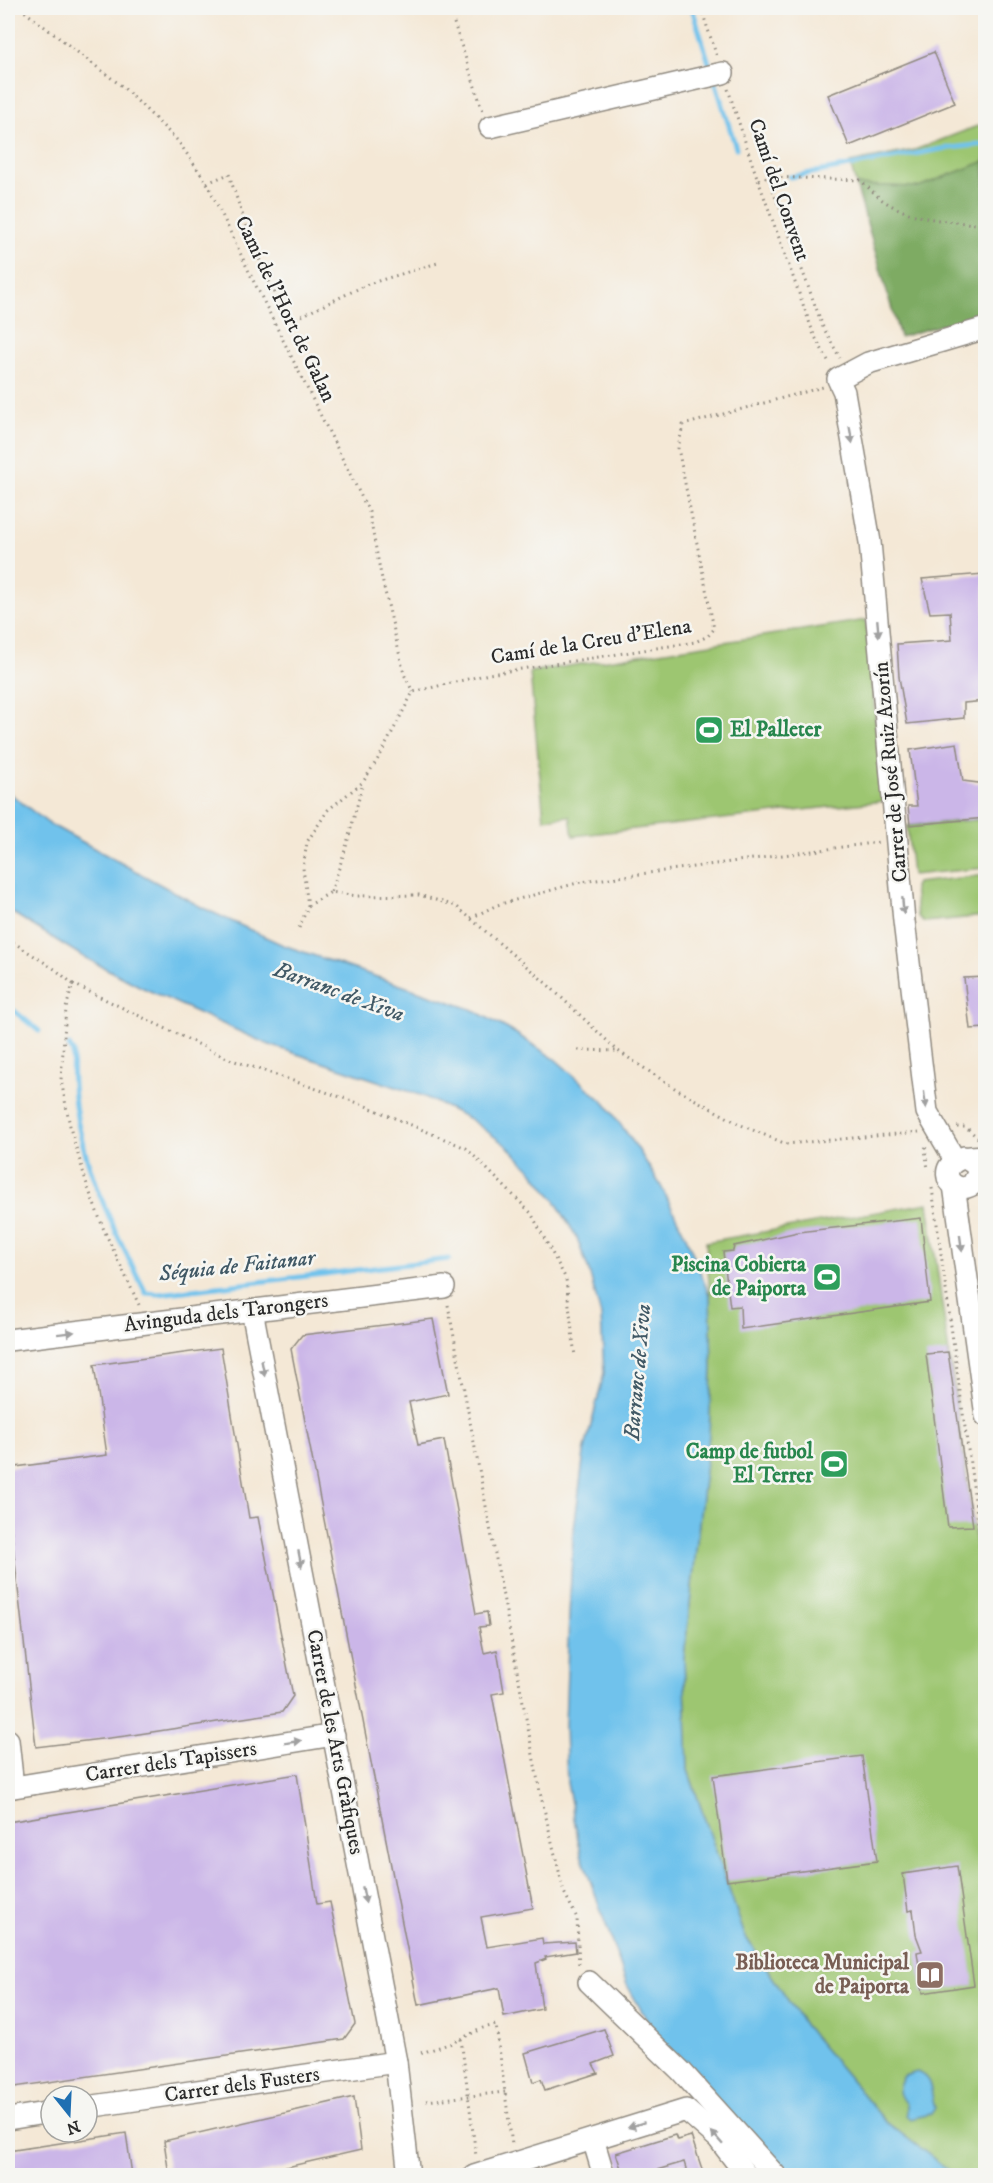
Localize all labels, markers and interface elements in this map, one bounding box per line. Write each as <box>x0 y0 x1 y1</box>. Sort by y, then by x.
street label: Camí del Convent <box>742 115 816 265</box>
street label: Camí de l'Hort de Galan <box>229 212 341 406</box>
one-way arrow <box>847 426 856 445</box>
street label: Camí de la Creu d'Elena <box>489 613 693 671</box>
one-way arrow <box>873 619 883 638</box>
street label: Carrer de José Ruiz Azorín <box>868 660 914 883</box>
sports icon: El Palleter <box>693 714 725 746</box>
place label: El Palleter <box>730 717 822 743</box>
one-way arrow <box>898 896 908 915</box>
water label: Barranc de Xiva <box>269 956 408 1028</box>
one-way arrow <box>920 1090 930 1109</box>
one-way arrow <box>957 1234 966 1253</box>
water label: Séquia de Faitanar <box>157 1244 319 1289</box>
place label: Piscina Cobierta de Paiporta <box>671 1252 807 1302</box>
sports icon: Piscina Cobierta de Paiporta <box>811 1261 843 1293</box>
street label: Avinguda dels Tarongers <box>122 1288 330 1338</box>
water label: Barranc de Xiva <box>619 1303 657 1442</box>
one-way arrow <box>56 1328 75 1338</box>
one-way arrow <box>259 1358 268 1377</box>
place label: Camp de futbol El Terrer <box>686 1439 814 1489</box>
sports icon: Camp de futbol El Terrer <box>818 1448 850 1480</box>
one-way arrow <box>296 1550 305 1569</box>
street label: Carrer de les Arts Gràfiques <box>300 1627 370 1857</box>
street label: Carrer dels Tapissers <box>84 1736 258 1788</box>
one-way arrow <box>284 1737 303 1746</box>
one-way arrow <box>360 1886 369 1905</box>
place label: Biblioteca Municipal de Paiporta <box>735 1950 910 2000</box>
library icon: Biblioteca Municipal de Paiporta <box>914 1959 946 1991</box>
street label: Carrer dels Fusters <box>163 2061 321 2109</box>
north arrow <box>39 2084 99 2144</box>
text: N <box>64 2116 83 2139</box>
one-way arrow <box>627 2120 645 2130</box>
one-way arrow <box>711 2131 724 2146</box>

